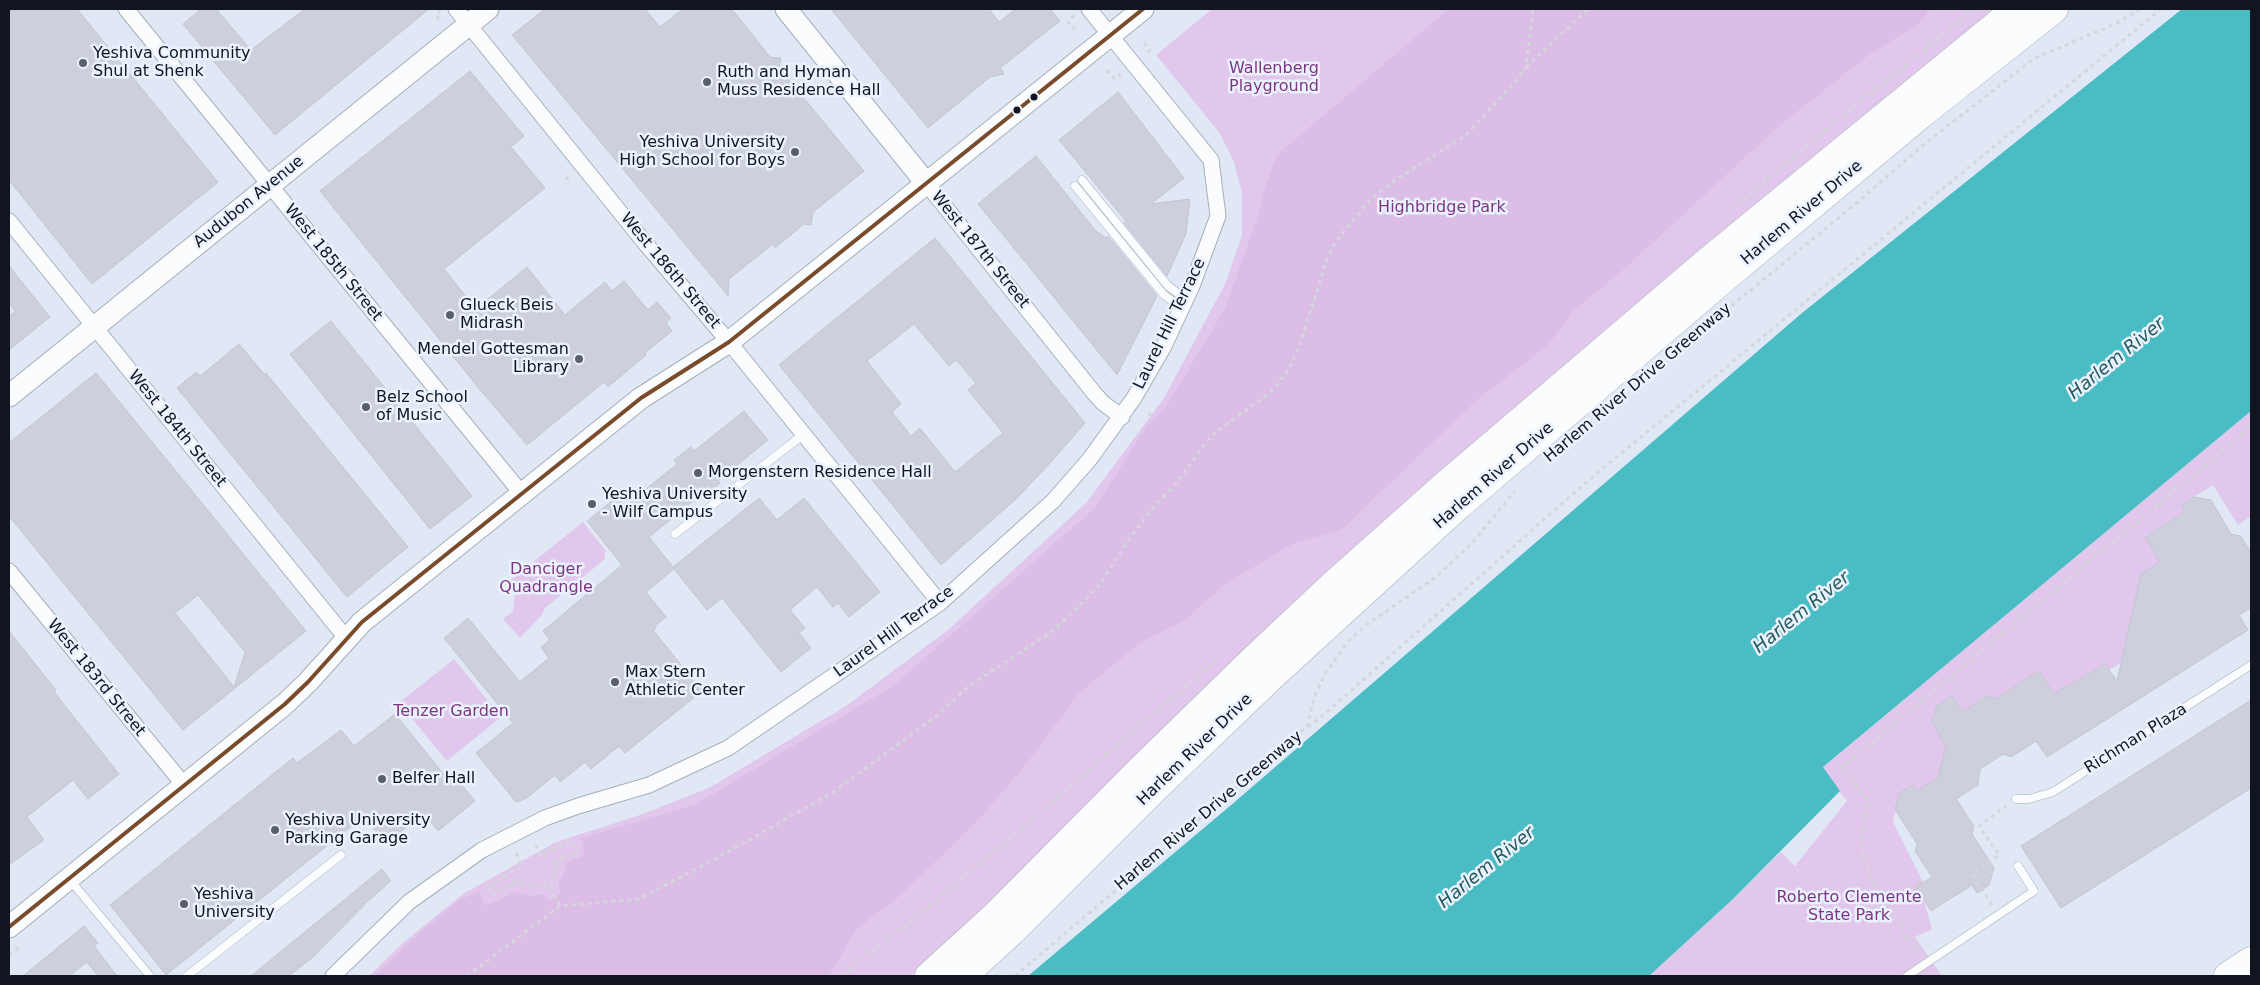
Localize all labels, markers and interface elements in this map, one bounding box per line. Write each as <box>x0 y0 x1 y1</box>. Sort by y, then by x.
place label: Yeshiva Community Shul at Shenk <box>93 44 250 82</box>
marker: Yeshiva Community Shul at Shenk <box>77 57 89 69</box>
park label: Wallenberg Playground <box>1229 59 1319 97</box>
place label: Ruth and Hyman Muss Residence Hall <box>717 63 880 101</box>
marker: Ruth and Hyman Muss Residence Hall <box>701 76 713 88</box>
unlabelled marker <box>1029 92 1039 102</box>
unlabelled marker <box>1012 105 1022 115</box>
place label: Yeshiva University High School for Boys <box>619 133 785 171</box>
marker: Yeshiva University High School for Boys <box>789 146 801 158</box>
street label: Audubon Avenue <box>190 152 308 252</box>
street label: Harlem River Drive <box>1737 157 1867 269</box>
street label: West 187th Street <box>927 188 1033 312</box>
park label: Highbridge Park <box>1378 198 1506 218</box>
street label: West 185th Street <box>280 201 386 325</box>
street label: West 186th Street <box>616 209 724 333</box>
street label: Laurel Hill Terrace <box>1130 255 1210 393</box>
place label: Glueck Beis Midrash <box>460 296 554 334</box>
street label: Harlem River Drive Greenway <box>1540 299 1736 467</box>
marker: Glueck Beis Midrash <box>444 309 456 321</box>
water label: Harlem River <box>2064 313 2170 405</box>
place label: Mendel Gottesman Library <box>417 340 569 378</box>
marker: Mendel Gottesman Library <box>573 353 585 365</box>
street label: West 184th Street <box>124 367 230 491</box>
place label: Belz School of Music <box>376 388 468 426</box>
marker: Belz School of Music <box>360 401 372 413</box>
street label: Harlem River Drive <box>1430 419 1558 533</box>
place label: Morgenstern Residence Hall <box>708 463 932 483</box>
marker: Morgenstern Residence Hall <box>692 467 704 479</box>
place label: Yeshiva University - Wilf Campus <box>602 485 747 523</box>
marker: Yeshiva University - Wilf Campus <box>586 498 598 510</box>
park label: Danciger Quadrangle <box>499 560 593 598</box>
water label: Harlem River <box>1749 567 1855 659</box>
street label: Laurel Hill Terrace <box>830 582 958 682</box>
street label: West 183rd Street <box>43 616 149 740</box>
place label: Max Stern Athletic Center <box>625 663 745 701</box>
marker: Max Stern Athletic Center <box>609 676 621 688</box>
street label: Harlem River Drive <box>1133 690 1257 810</box>
street label: Richman Plaza <box>2081 700 2191 778</box>
park label: Tenzer Garden <box>393 702 509 722</box>
street label: Harlem River Drive Greenway <box>1111 727 1307 895</box>
place label: Belfer Hall <box>392 769 475 789</box>
marker: Belfer Hall <box>376 773 388 785</box>
place label: Yeshiva University Parking Garage <box>285 811 430 849</box>
water label: Harlem River <box>1434 822 1540 914</box>
marker: Yeshiva University Parking Garage <box>269 824 281 836</box>
place label: Yeshiva University <box>194 885 275 923</box>
park label: Roberto Clemente State Park <box>1776 888 1922 926</box>
marker: Yeshiva University <box>178 898 190 910</box>

